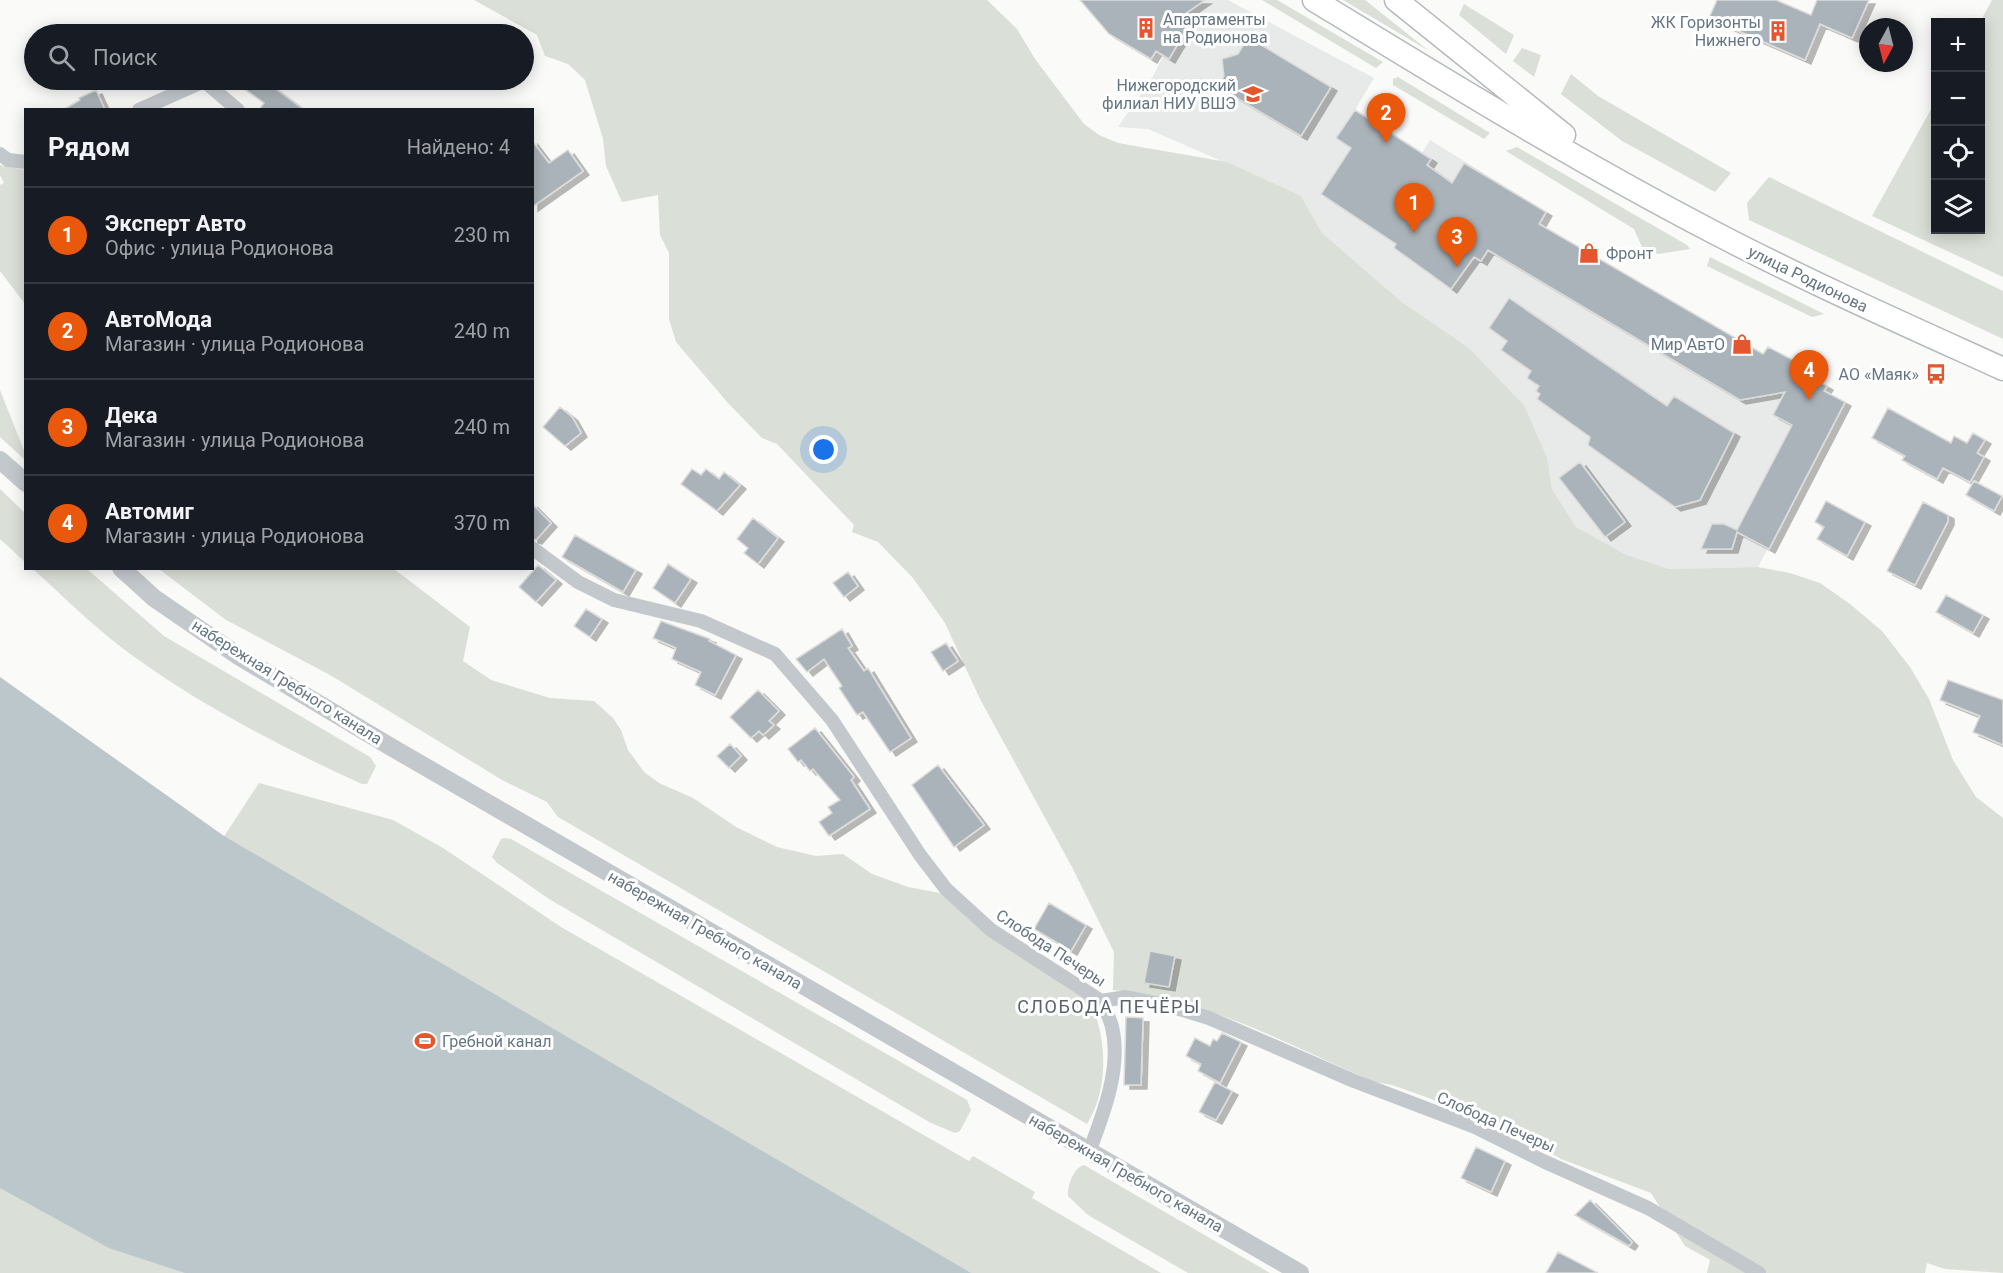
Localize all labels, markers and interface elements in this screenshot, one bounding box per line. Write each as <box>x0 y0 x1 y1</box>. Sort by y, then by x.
place label: Апартаменты на Родионова <box>1163 10 1268 47</box>
place label: ЖК Горизонты Нижнего <box>1651 13 1761 50</box>
building icon: Апартаменты на Родионова <box>1134 16 1158 40</box>
north arrow <box>1859 18 1913 72</box>
map controls <box>1931 18 1985 234</box>
button: + <box>1931 18 1985 72</box>
building icon: ЖК Горизонты Нижнего <box>1766 19 1790 43</box>
search box <box>24 24 534 90</box>
icon: search <box>45 41 78 74</box>
text: Поиск <box>93 45 157 70</box>
button: − <box>1931 72 1985 126</box>
place label: Нижегородский филиал НИУ ВШЭ <box>1102 76 1236 113</box>
school or university icon: Нижегородский филиал НИУ ВШЭ <box>1241 82 1265 106</box>
pin: 2 <box>1366 94 1406 143</box>
button: locate <box>1931 126 1985 180</box>
text: Рядом <box>48 132 130 162</box>
text: Найдено: 4 <box>407 135 510 159</box>
button: layers <box>1931 180 1985 234</box>
pin: 1 <box>1394 184 1434 233</box>
text: Эксперт Авто <box>105 211 246 236</box>
pin: 3 <box>1438 218 1476 267</box>
text: 1 <box>62 223 73 247</box>
text: 230 m <box>454 223 510 247</box>
text: Офис · улица Родионова <box>105 236 334 260</box>
shop icon: Фронт <box>1577 241 1601 265</box>
street label: улица Родионова <box>1745 242 1871 316</box>
place label: Фронт <box>1606 244 1654 263</box>
text: АвтоМода <box>105 307 212 332</box>
text: 2 <box>62 319 73 343</box>
text: 240 m <box>454 319 510 343</box>
text: Магазин · улица Родионова <box>105 332 364 356</box>
shop icon: Мир АвтО <box>1730 332 1754 356</box>
place label: Мир АвтО <box>1651 335 1725 354</box>
pin: 4 <box>1790 350 1828 400</box>
bus stop icon: АО «Маяк» <box>1924 362 1948 386</box>
place label: АО «Маяк» <box>1839 365 1919 384</box>
text: Дека <box>105 403 157 428</box>
text: 3 <box>62 415 73 439</box>
text: 240 m <box>454 415 510 439</box>
text: Магазин · улица Родионова <box>105 428 364 452</box>
your location <box>809 435 838 464</box>
text: Автомиг <box>105 499 194 524</box>
text: 4 <box>62 511 73 535</box>
text: 370 m <box>454 511 510 535</box>
text: Магазин · улица Родионова <box>105 524 364 548</box>
street label: набережная Гребного канала <box>189 616 385 748</box>
street label: набережная Гребного канала <box>605 867 805 993</box>
street label: Слобода Печеры <box>993 905 1109 991</box>
district label: СЛОБОДА ПЕЧЁРЫ <box>1017 996 1201 1017</box>
sports icon: Гребной канал <box>413 1029 437 1053</box>
place label: Гребной канал <box>442 1032 552 1051</box>
street label: Слобода Печеры <box>1434 1087 1558 1157</box>
street label: набережная Гребного канала <box>1026 1110 1226 1236</box>

